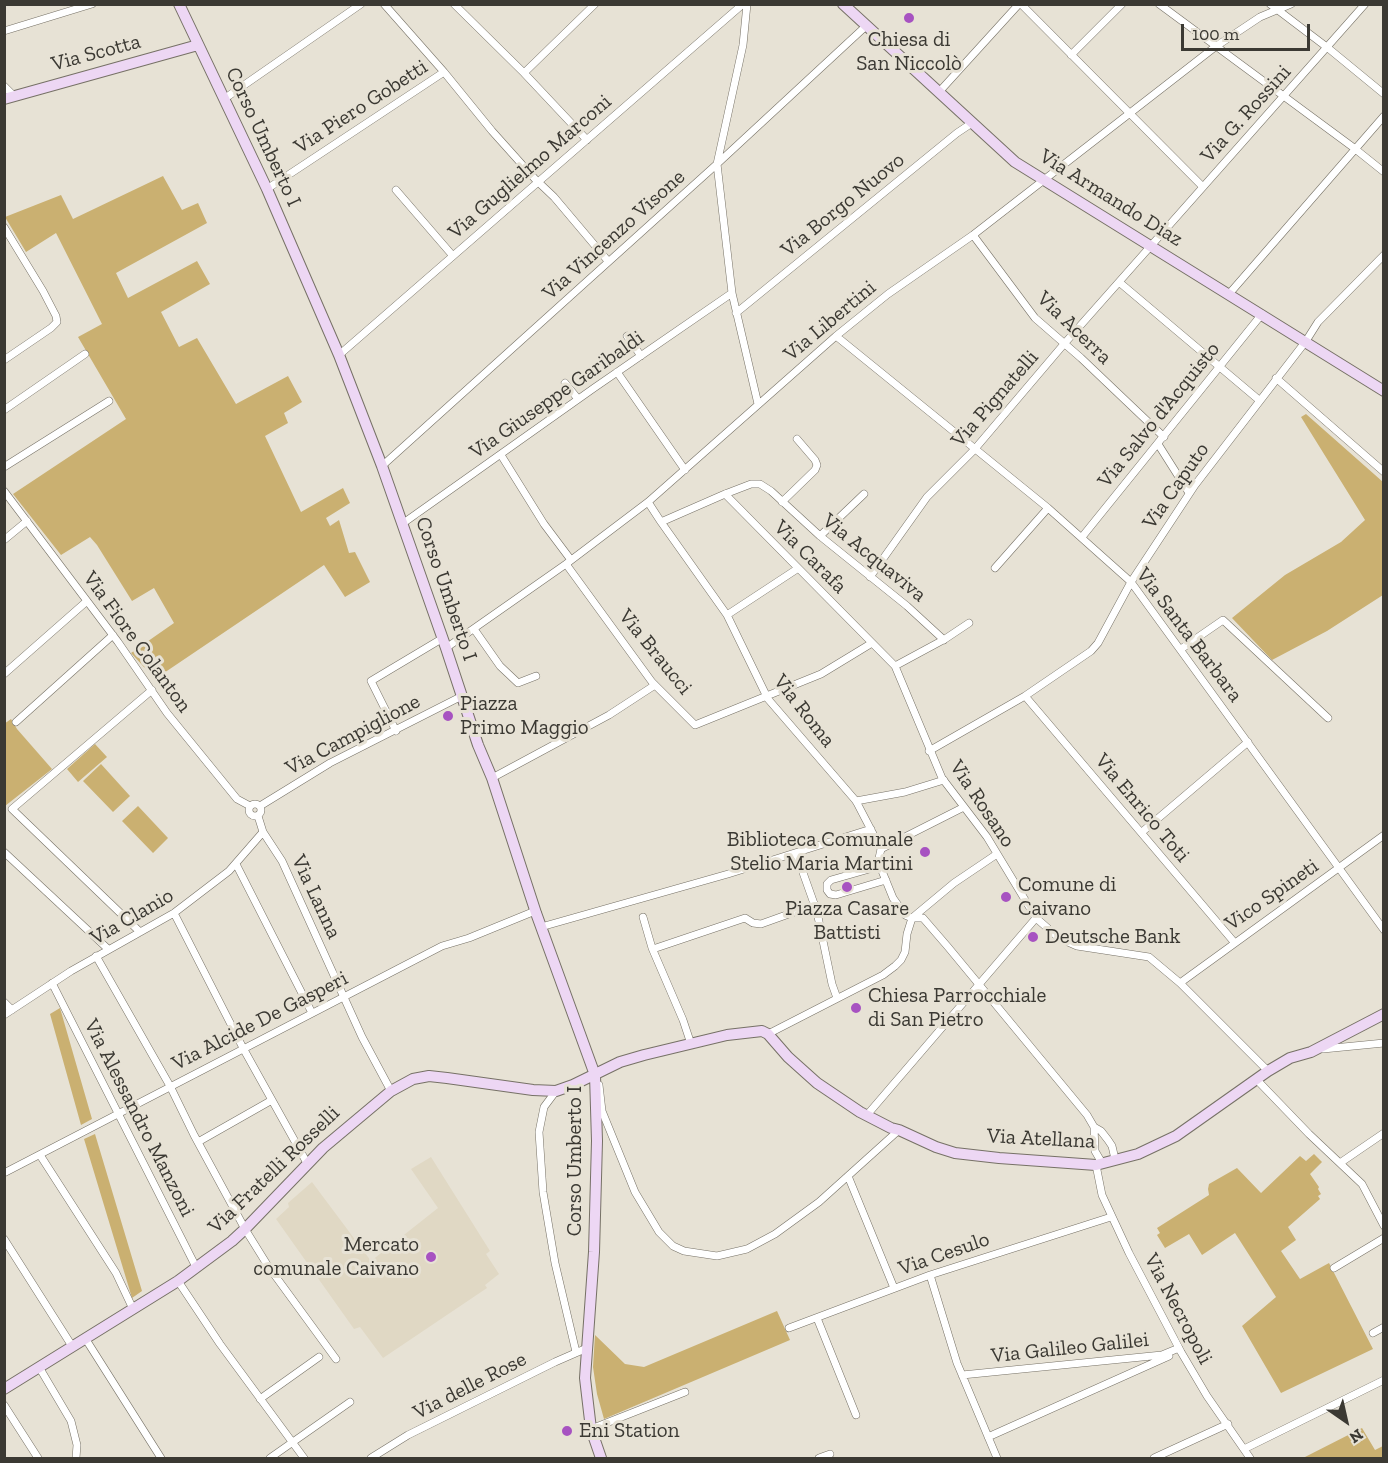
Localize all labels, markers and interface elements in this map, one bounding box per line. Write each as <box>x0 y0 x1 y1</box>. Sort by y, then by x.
marker: Chiesa di San Niccolò <box>902 11 916 25</box>
scale bar <box>1184 12 1313 50</box>
text: 100 m <box>1192 23 1239 45</box>
place label: Chiesa di San Niccolò <box>856 27 962 77</box>
street label: Via Scotta <box>49 29 143 77</box>
street label: Via Piero Gobetti <box>290 55 432 159</box>
street label: Via G. Rossini <box>1195 60 1297 168</box>
street label: Corso Umberto I <box>220 63 306 211</box>
street label: Via Guglielmo Marconi <box>443 89 617 245</box>
street label: Via Armando Diaz <box>1035 144 1187 252</box>
street label: Via Borgo Nuovo <box>776 147 910 263</box>
street label: Via Vincenzo Visone <box>538 164 690 306</box>
street label: Via Libertini <box>779 275 881 367</box>
street label: Via Acerra <box>1031 286 1117 370</box>
street label: Via Giuseppe Garibaldi <box>465 325 649 465</box>
street label: Via Salvo d'Acquisto <box>1093 337 1225 493</box>
street label: Via Pignatelli <box>946 345 1044 453</box>
street label: Via Caputo <box>1137 438 1215 534</box>
street label: Via Acquaviva <box>817 508 931 608</box>
street label: Corso Umberto I <box>410 514 482 664</box>
street label: Via Carafa <box>768 515 852 599</box>
street label: Via Santa Barbara <box>1130 563 1248 707</box>
street label: Via Fiore Colanton <box>77 566 197 718</box>
street label: Via Braucci <box>613 604 697 700</box>
street label: Via Roma <box>768 669 840 753</box>
street label: Via Campiglione <box>281 689 425 781</box>
place label: Piazza Primo Maggio <box>460 691 589 741</box>
marker: Piazza Primo Maggio <box>441 709 455 723</box>
street label: Via Enrico Toti <box>1089 748 1195 868</box>
street label: Via Rosano <box>944 756 1020 852</box>
place label: Biblioteca Comunale Stelio Maria Martini <box>727 827 913 877</box>
marker: Biblioteca Comunale Stelio Maria Martini <box>918 845 932 859</box>
street label: Via Lanna <box>286 851 346 943</box>
street label: Vico Spineti <box>1220 854 1324 936</box>
place label: Comune di Caivano <box>1018 872 1116 922</box>
marker: Piazza Casare Battisti <box>840 880 854 894</box>
street label: Via Clanio <box>86 883 178 951</box>
marker: Comune di Caivano <box>999 890 1013 904</box>
place label: Piazza Casare Battisti <box>785 896 909 946</box>
place label: Deutsche Bank <box>1045 924 1180 950</box>
marker: Deutsche Bank <box>1026 930 1040 944</box>
street label: Via Alcide De Gasperi <box>168 966 352 1076</box>
place label: Chiesa Parrocchiale di San Pietro <box>868 983 1046 1033</box>
marker: Chiesa Parrocchiale di San Pietro <box>849 1001 863 1015</box>
street label: Via Alessandro Manzoni <box>78 1015 200 1221</box>
street label: Corso Umberto I <box>562 1086 588 1236</box>
street label: Via Fratelli Rosselli <box>203 1101 345 1239</box>
street label: Via Atellana <box>986 1124 1096 1154</box>
street label: Via Cesulo <box>895 1227 993 1281</box>
place label: Mercato comunale Caivano <box>253 1232 419 1282</box>
street label: Via Necropoli <box>1138 1249 1218 1369</box>
marker: Mercato comunale Caivano <box>424 1250 438 1264</box>
street label: Via Galileo Galilei <box>990 1327 1150 1369</box>
street label: Via delle Rose <box>409 1347 531 1425</box>
north arrow <box>1316 1391 1376 1451</box>
place label: Eni Station <box>579 1418 680 1444</box>
marker: Eni Station <box>560 1424 574 1438</box>
text: N <box>1346 1425 1367 1448</box>

